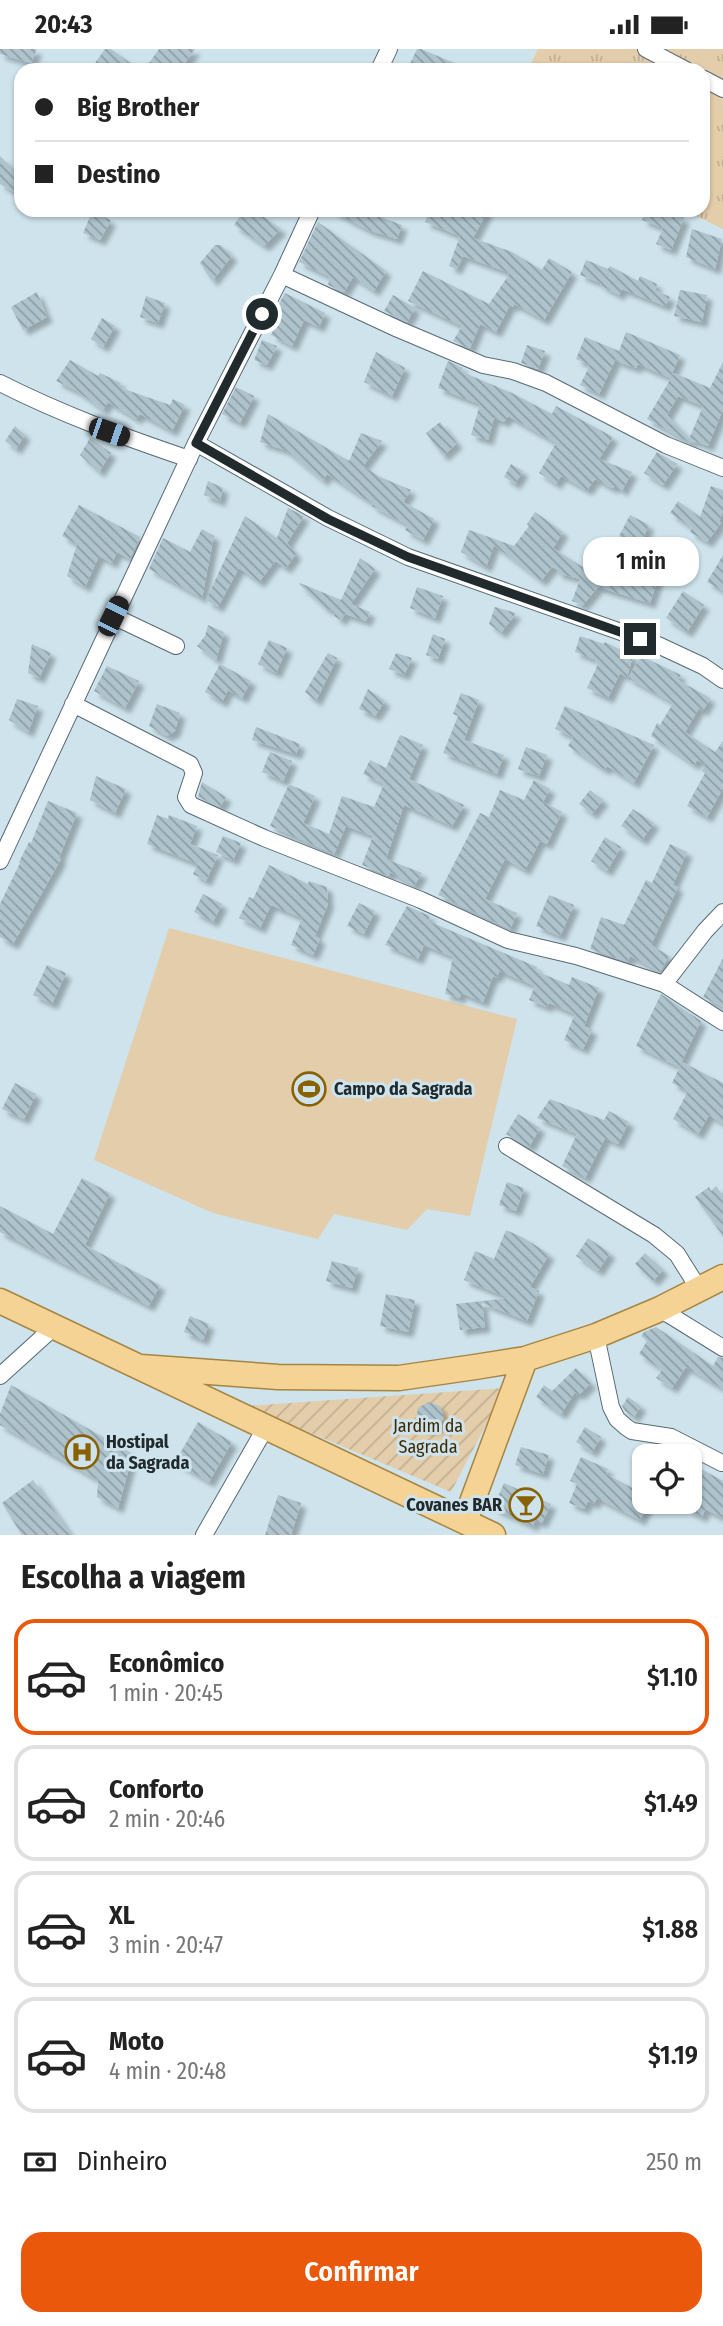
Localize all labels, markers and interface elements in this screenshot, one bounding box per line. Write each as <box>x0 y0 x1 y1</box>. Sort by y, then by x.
text: 20:43 <box>35 9 92 40</box>
text: Big Brother <box>77 92 199 123</box>
text: Destino <box>77 159 160 190</box>
route start <box>246 298 278 330</box>
car <box>86 415 133 449</box>
callout: 1 min <box>582 538 698 587</box>
text: 1 min <box>616 547 666 575</box>
car <box>95 593 132 639</box>
route end <box>624 623 656 655</box>
sports icon: Campo da Sagrada <box>290 1070 328 1108</box>
place label: Campo da Sagrada <box>334 1078 472 1100</box>
park label: Jardim da Sagrada <box>393 1415 463 1458</box>
place label: Hostipal da Sagrada <box>106 1431 189 1474</box>
hospital icon: Hostipal da Sagrada <box>63 1433 101 1471</box>
map controls <box>632 1444 702 1514</box>
button: locate <box>632 1444 702 1514</box>
bar icon: Covanes BAR <box>507 1486 545 1524</box>
place label: Covanes BAR <box>406 1494 503 1516</box>
text: Escolha a viagem <box>21 1558 246 1596</box>
icon: car <box>25 1646 88 1709</box>
text: Econômico <box>109 1648 224 1679</box>
text: $1.10 <box>647 1662 698 1693</box>
text: 1 min · 20:45 <box>109 1679 223 1707</box>
icon: car <box>25 1772 88 1835</box>
text: Conforto <box>109 1774 204 1805</box>
text: $1.49 <box>644 1788 698 1819</box>
text: 2 min · 20:46 <box>109 1805 225 1833</box>
icon: car <box>25 1898 88 1961</box>
text: XL <box>109 1900 135 1931</box>
text: $1.88 <box>642 1914 698 1945</box>
text: 3 min · 20:47 <box>109 1931 223 1959</box>
icon: car <box>25 2024 88 2087</box>
text: Moto <box>109 2026 164 2057</box>
text: $1.19 <box>648 2040 698 2071</box>
text: 4 min · 20:48 <box>109 2057 226 2085</box>
icon: cash <box>21 2143 59 2181</box>
text: Dinheiro <box>77 2146 167 2177</box>
text: 250 m <box>646 2148 702 2176</box>
button: Confirmar <box>21 2232 702 2312</box>

